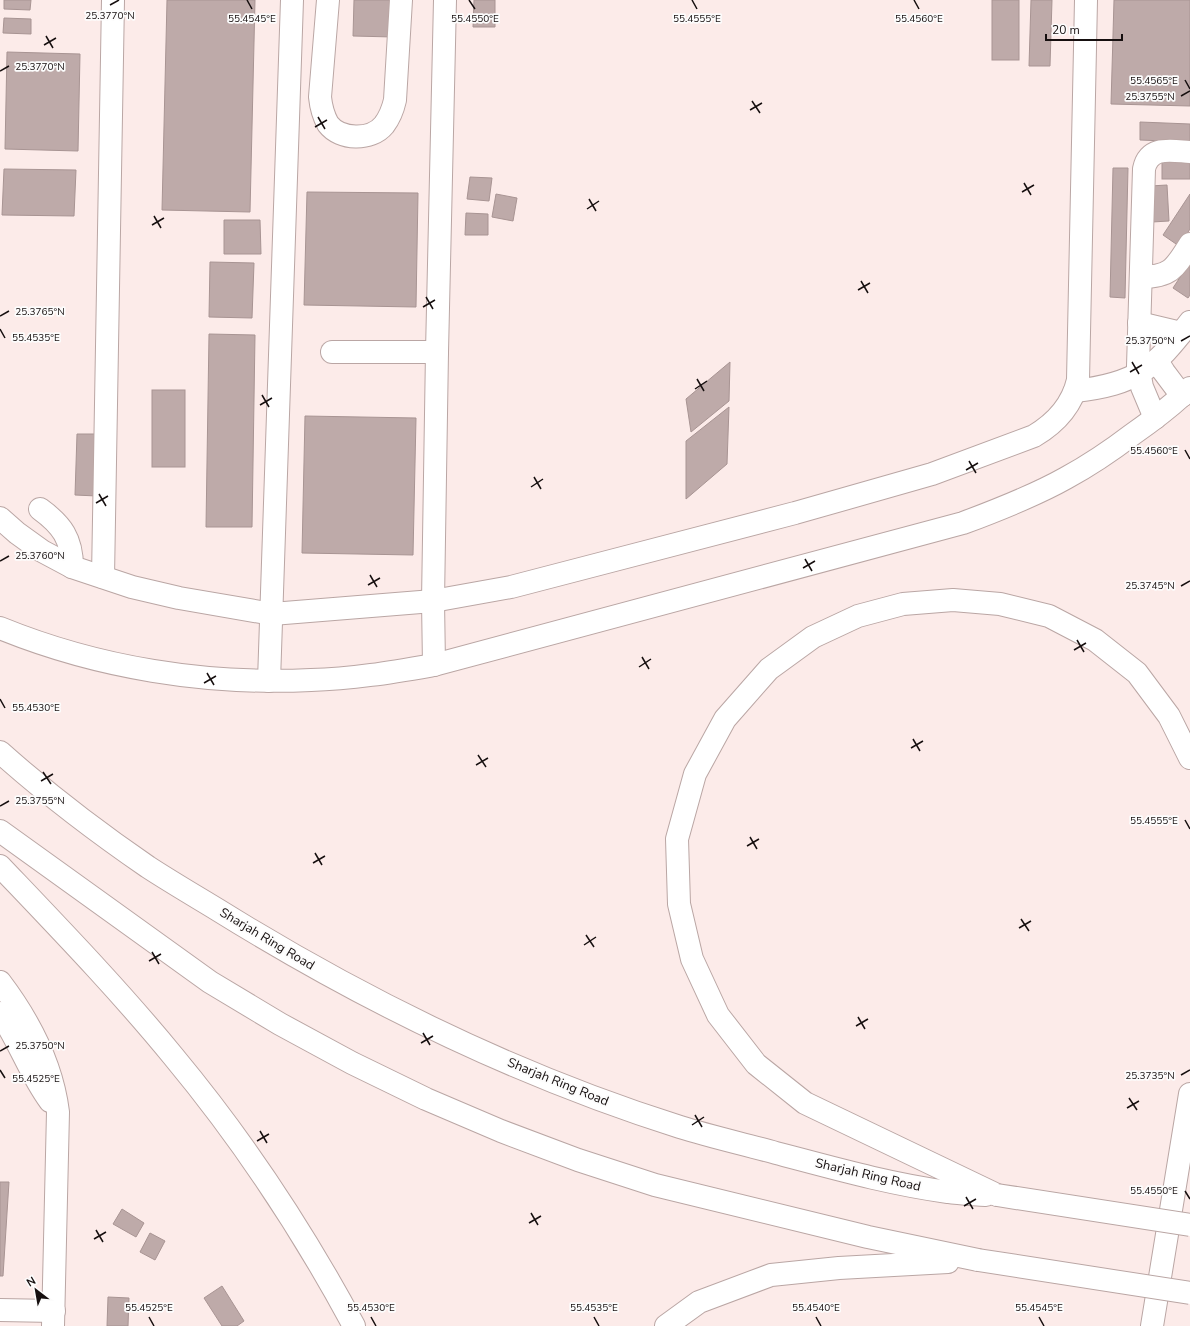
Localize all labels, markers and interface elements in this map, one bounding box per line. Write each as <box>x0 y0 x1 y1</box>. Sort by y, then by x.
text: 25.3770°N <box>85 9 135 23</box>
text: 55.4545°E <box>228 12 276 26</box>
text: 55.4550°E <box>451 12 499 26</box>
text: 55.4555°E <box>673 12 721 26</box>
text: 55.4560°E <box>895 12 943 26</box>
scale bar <box>1046 16 1122 42</box>
text: 20 m <box>1052 22 1080 38</box>
text: 25.3770°N <box>15 60 65 74</box>
text: 55.4565°E <box>1130 74 1178 88</box>
text: 25.3755°N <box>1125 90 1175 104</box>
text: 25.3765°N <box>15 305 65 319</box>
text: 55.4535°E <box>12 331 60 345</box>
text: 25.3750°N <box>1125 334 1175 348</box>
text: 55.4560°E <box>1130 444 1178 458</box>
text: 25.3760°N <box>15 549 65 563</box>
text: 25.3745°N <box>1125 579 1175 593</box>
text: 55.4530°E <box>12 701 60 715</box>
text: 25.3755°N <box>15 794 65 808</box>
text: 55.4555°E <box>1130 814 1178 828</box>
street label: Sharjah Ring Road <box>216 903 318 975</box>
text: 25.3750°N <box>15 1039 65 1053</box>
street label: Sharjah Ring Road <box>505 1053 611 1111</box>
text: 25.3735°N <box>1125 1069 1175 1083</box>
text: 55.4525°E <box>12 1072 60 1086</box>
street label: Sharjah Ring Road <box>813 1154 923 1196</box>
text: 55.4550°E <box>1130 1184 1178 1198</box>
north arrow <box>16 1270 56 1310</box>
text: N <box>24 1273 38 1290</box>
text: 55.4525°E <box>125 1301 173 1315</box>
text: 55.4530°E <box>347 1301 395 1315</box>
text: 55.4535°E <box>570 1301 618 1315</box>
text: 55.4540°E <box>792 1301 840 1315</box>
text: 55.4545°E <box>1015 1301 1063 1315</box>

